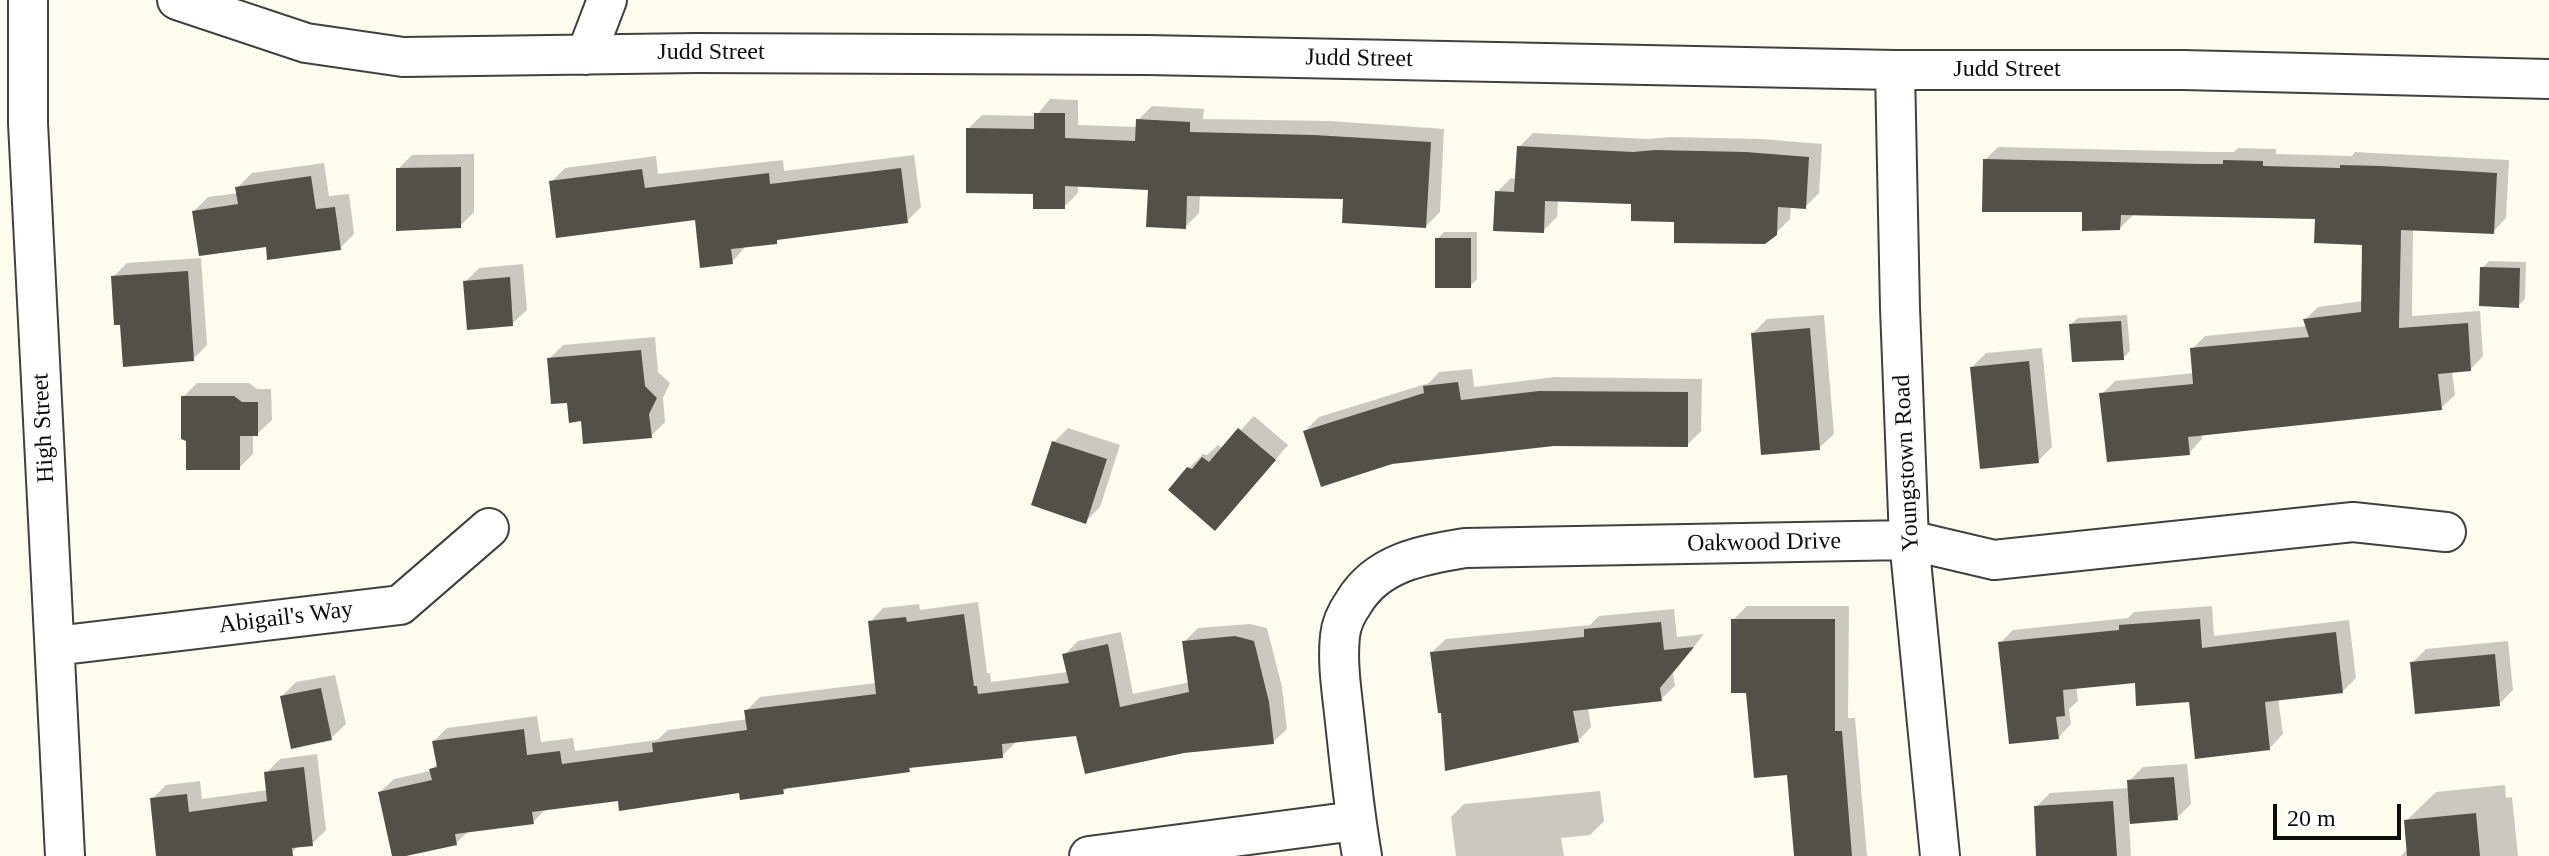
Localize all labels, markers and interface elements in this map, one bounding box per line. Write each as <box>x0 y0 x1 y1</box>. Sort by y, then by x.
street label: Judd Street <box>657 39 765 67</box>
street label: Judd Street <box>1305 44 1413 74</box>
street label: Judd Street <box>1953 56 2061 84</box>
street label: High Street <box>27 372 61 484</box>
street label: Youngstown Road <box>1888 374 1926 552</box>
street label: Oakwood Drive <box>1687 527 1841 559</box>
street label: Abigail's Way <box>217 595 355 641</box>
scale bar <box>2277 788 2405 838</box>
text: 20 m <box>2287 805 2336 831</box>

